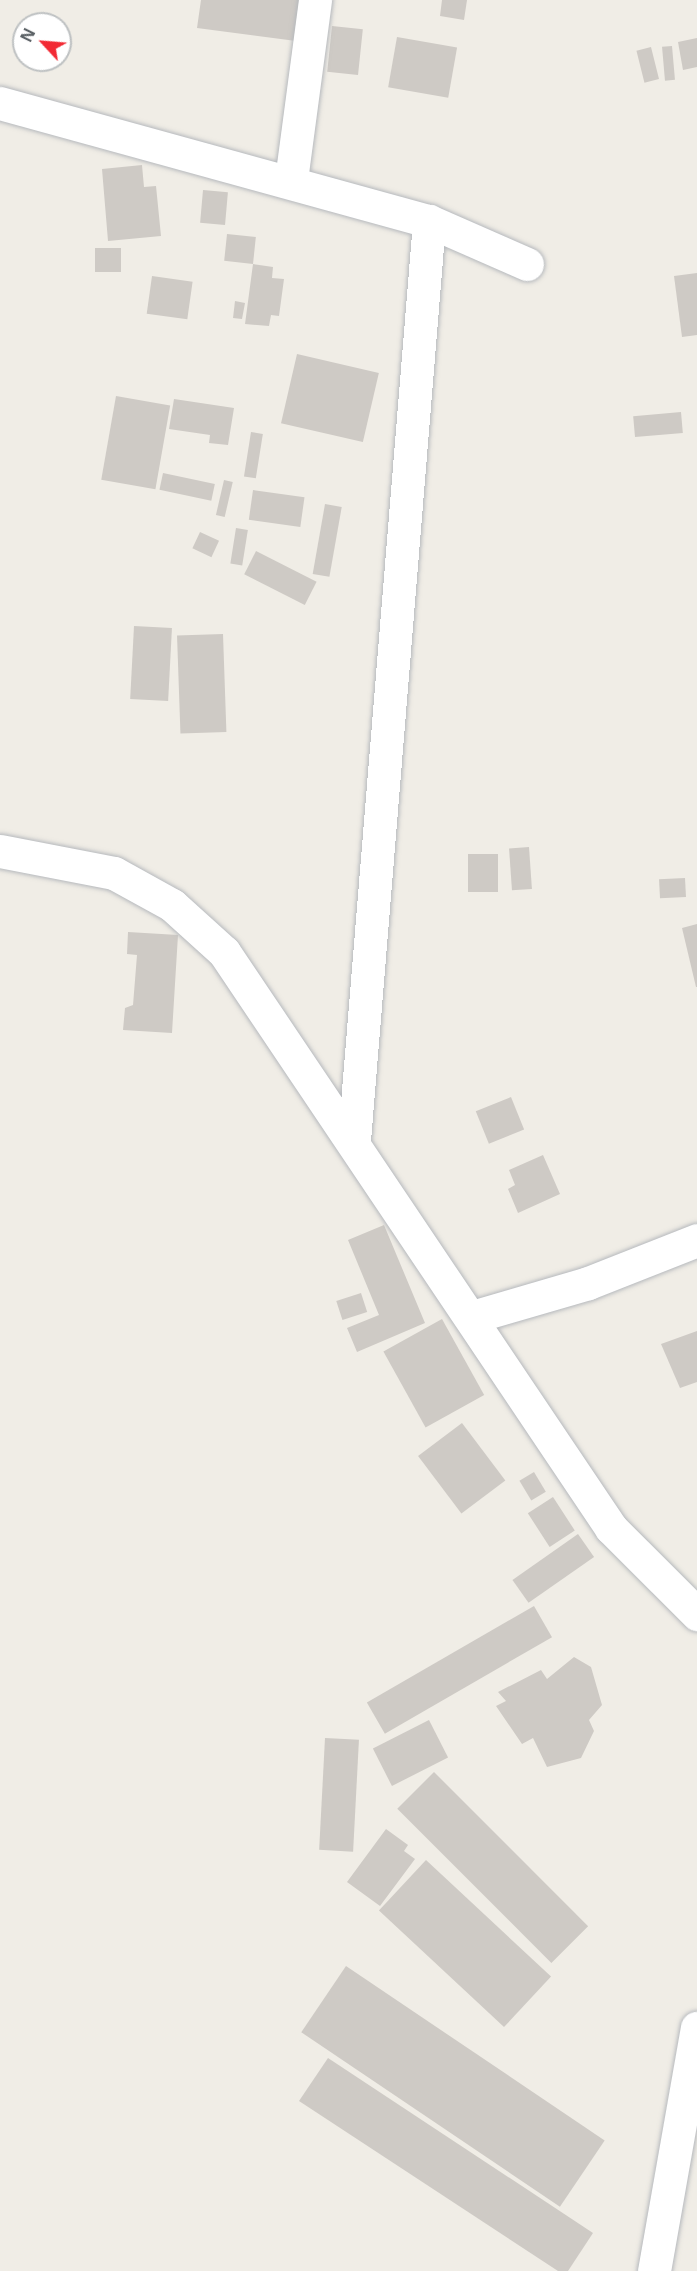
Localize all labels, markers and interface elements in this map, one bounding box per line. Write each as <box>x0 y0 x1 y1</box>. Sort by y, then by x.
north arrow <box>12 12 72 72</box>
text: N <box>15 24 40 46</box>

